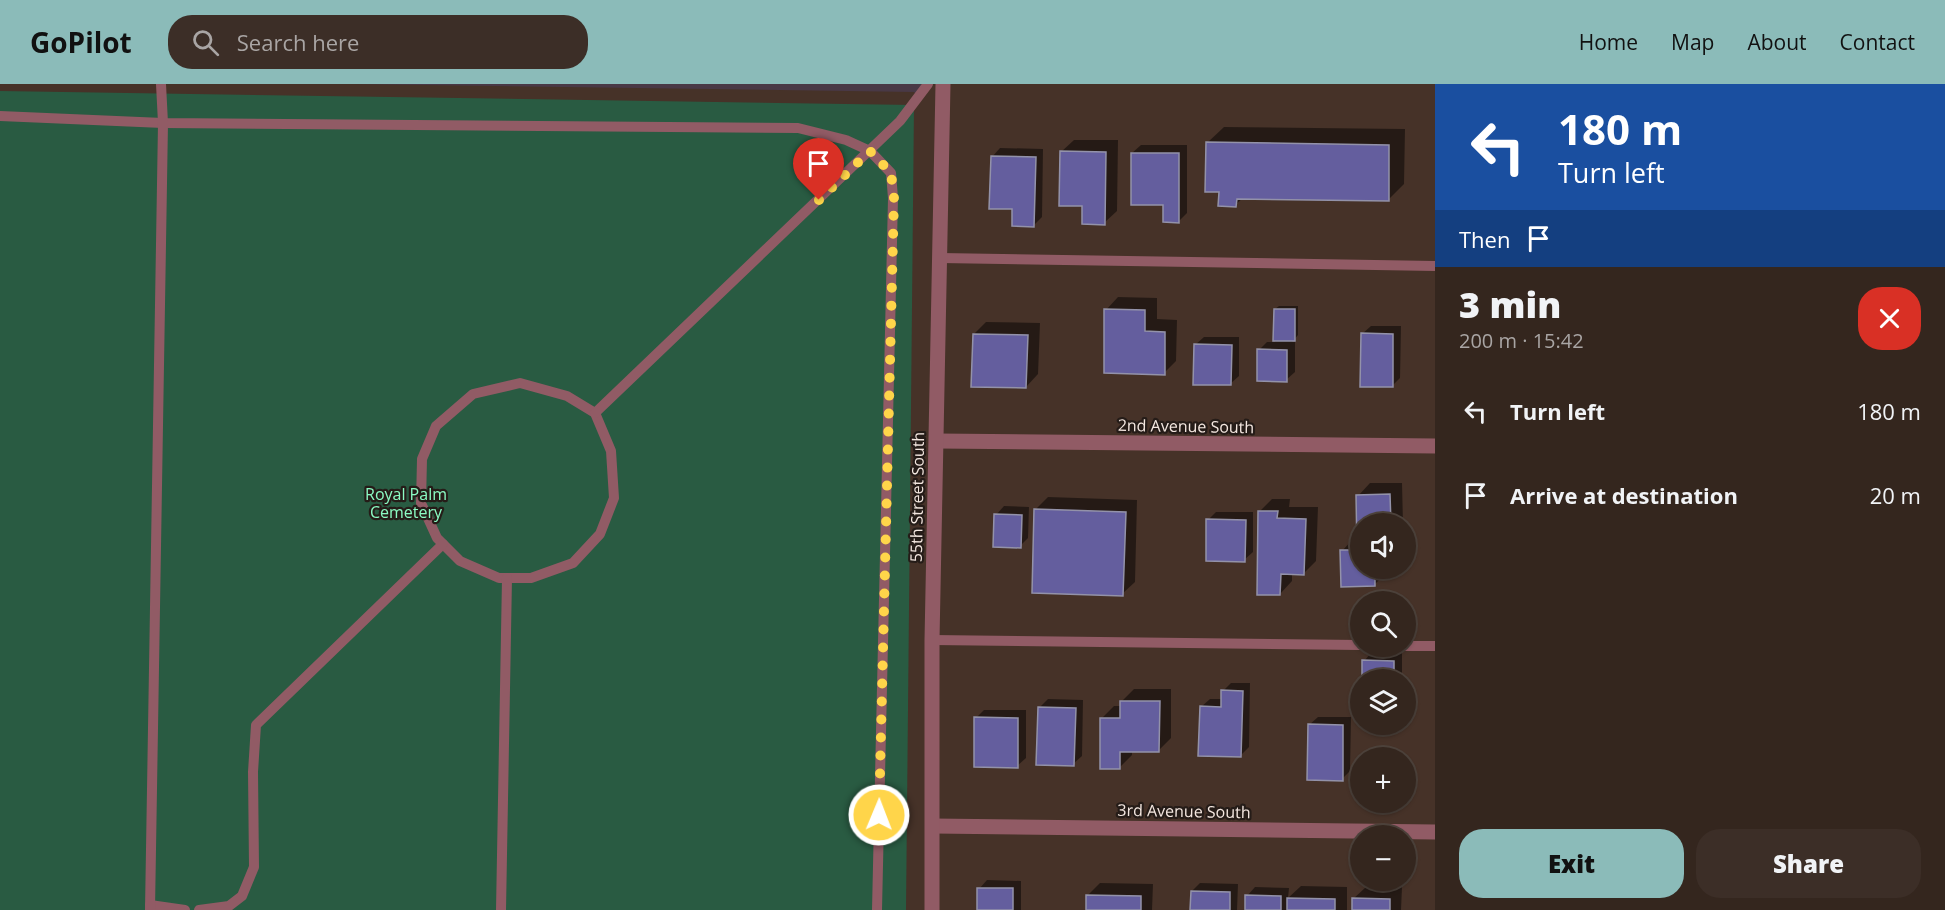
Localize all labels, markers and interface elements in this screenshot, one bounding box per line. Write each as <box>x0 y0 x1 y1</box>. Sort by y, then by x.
search box <box>168 15 588 69</box>
text: GoPilot <box>30 23 132 61</box>
icon: search <box>189 26 222 59</box>
text: Search here <box>237 27 359 57</box>
text: Home <box>1579 28 1638 56</box>
text: Map <box>1671 28 1714 56</box>
text: About <box>1747 28 1807 56</box>
text: Contact <box>1840 28 1915 56</box>
text: 180 m <box>1558 100 1682 157</box>
icon: left <box>1459 108 1537 186</box>
pin <box>793 138 844 200</box>
icon: arrive <box>802 147 835 180</box>
text: Turn left <box>1558 154 1665 191</box>
icon: arrive <box>1522 222 1555 255</box>
text: Then <box>1459 224 1510 254</box>
text: 3 min <box>1459 280 1561 329</box>
button: close <box>1858 287 1921 350</box>
text: 200 m · 15:42 <box>1459 327 1584 354</box>
icon: left <box>1459 395 1492 428</box>
text: Turn left <box>1510 396 1605 426</box>
text: 180 m <box>1857 396 1921 426</box>
street label: 2nd Avenue South <box>1118 414 1254 438</box>
street label: 55th Street South <box>905 432 929 562</box>
icon: arrive <box>1459 479 1492 512</box>
text: Arrive at destination <box>1510 480 1738 510</box>
text: 20 m <box>1870 480 1921 510</box>
park label: Royal Palm Cemetery <box>365 483 447 523</box>
map controls <box>1350 513 1416 891</box>
button: sound <box>1350 513 1416 579</box>
button: search <box>1350 591 1416 657</box>
button: layers <box>1350 669 1416 735</box>
button: + <box>1350 747 1416 813</box>
position arrow <box>847 783 911 847</box>
street label: 3rd Avenue South <box>1117 799 1251 823</box>
button: − <box>1350 825 1416 891</box>
button: Exit <box>1459 829 1684 898</box>
button: Share <box>1696 829 1921 898</box>

